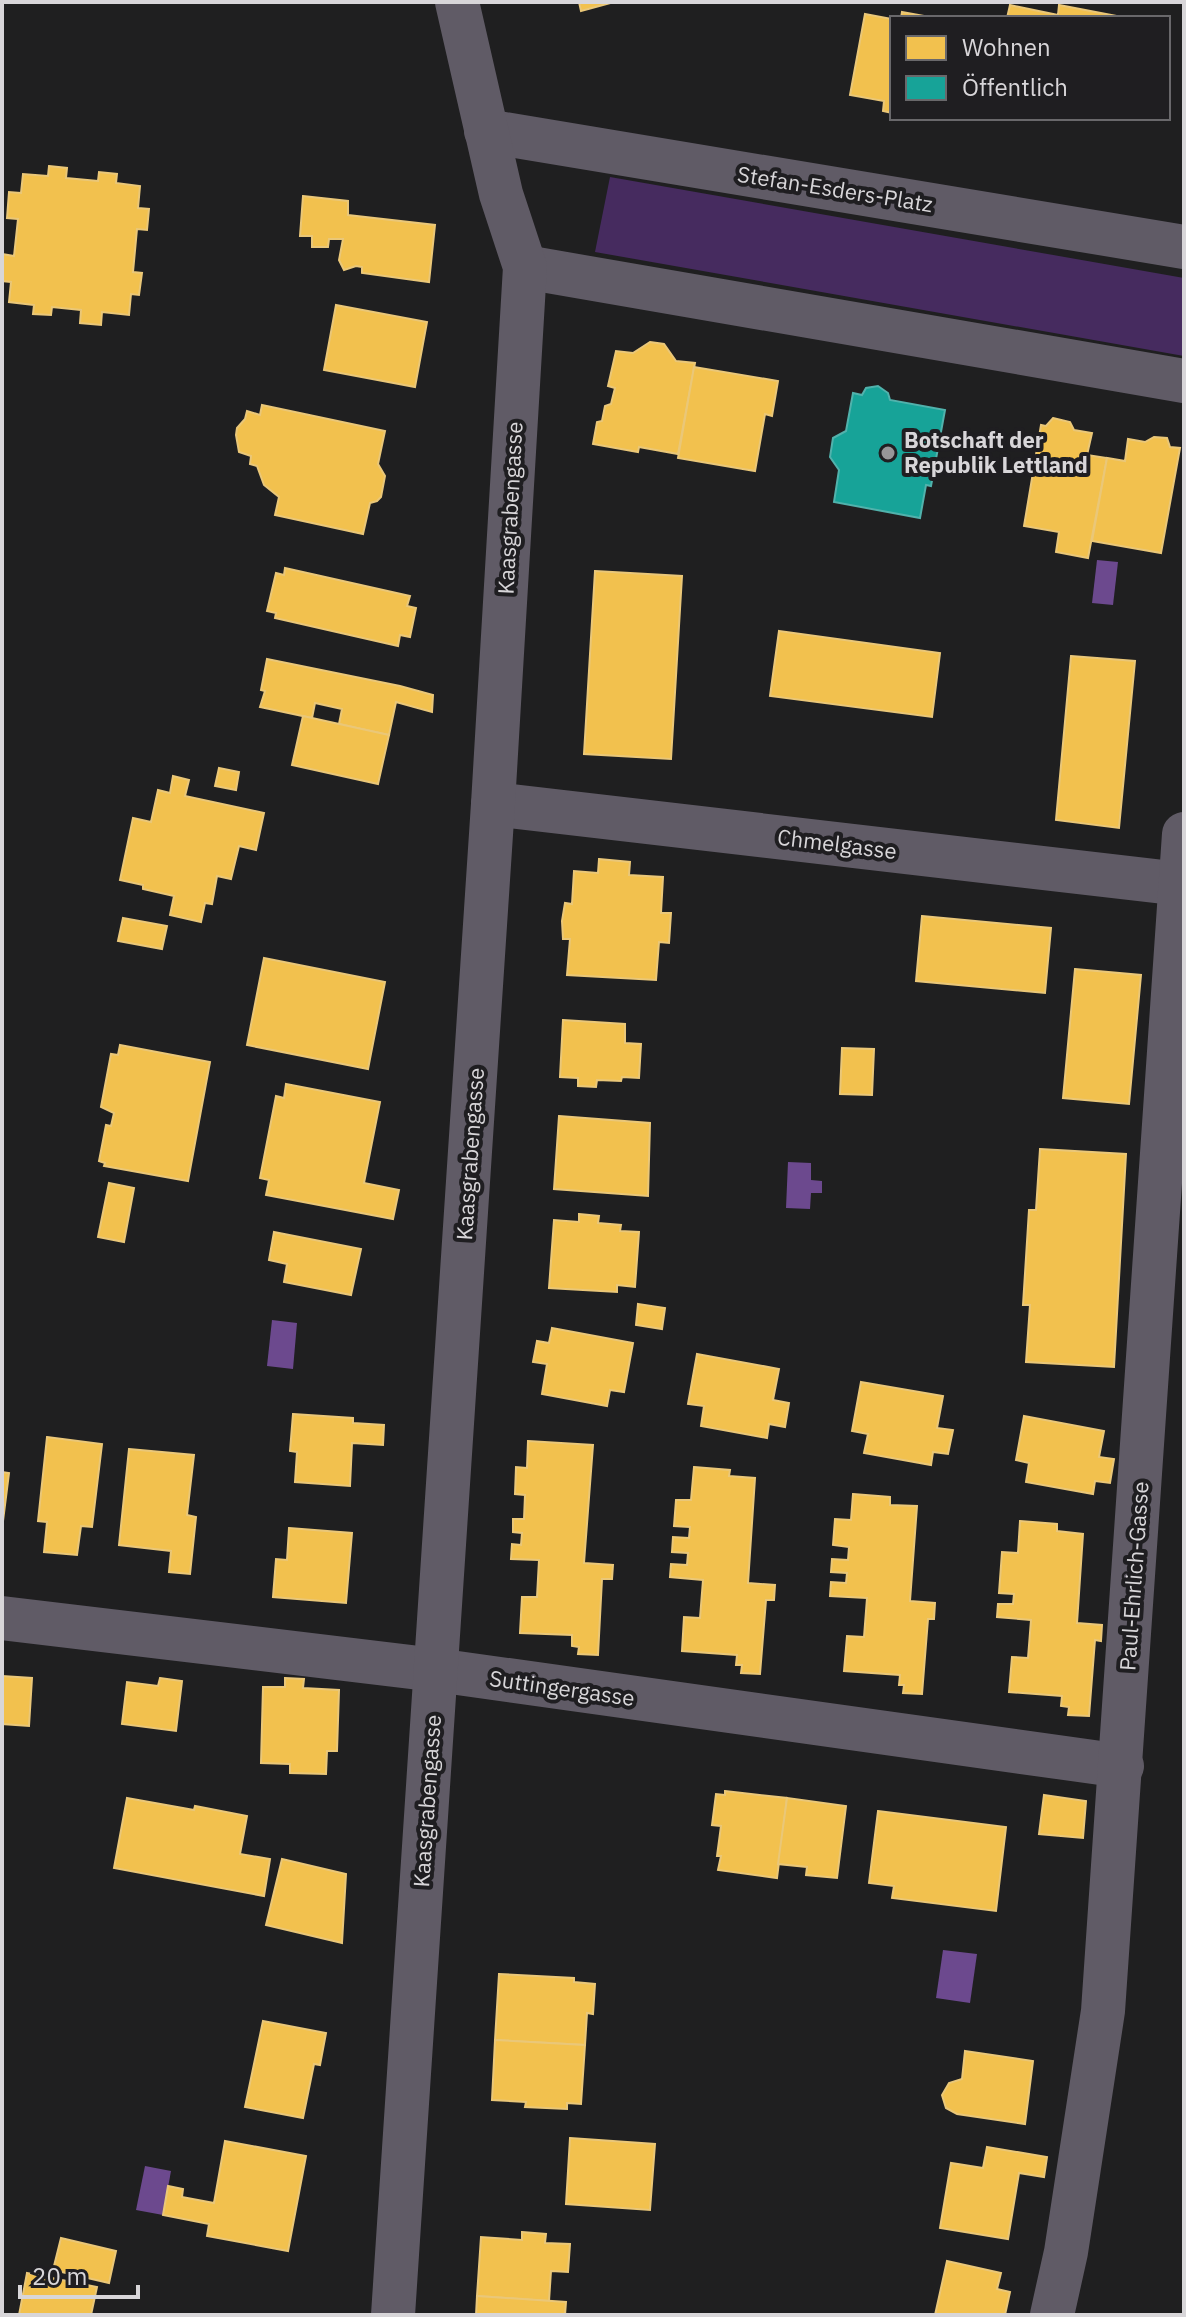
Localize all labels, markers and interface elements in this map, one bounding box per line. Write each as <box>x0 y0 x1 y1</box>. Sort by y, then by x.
legend <box>890 16 1170 120</box>
text: Wohnen <box>962 31 1051 63</box>
text: Öffentlich <box>962 71 1068 103</box>
street label: Stefan-Esders-Platz <box>735 159 935 218</box>
street label: Kaasgrabengasse <box>490 421 529 595</box>
place label: Botschaft der Republik Lettland <box>904 425 1088 479</box>
marker: Botschaft der Republik Lettland <box>879 444 897 462</box>
street label: Chmelgasse <box>776 822 898 865</box>
street label: Kaasgrabengasse <box>449 1067 490 1241</box>
street label: Paul-Ehrlich-Gasse <box>1112 1480 1155 1672</box>
street label: Suttingergasse <box>488 1663 637 1712</box>
street label: Kaasgrabengasse <box>406 1714 447 1888</box>
scale bar <box>20 2249 138 2299</box>
text: 20 m <box>32 2260 87 2292</box>

